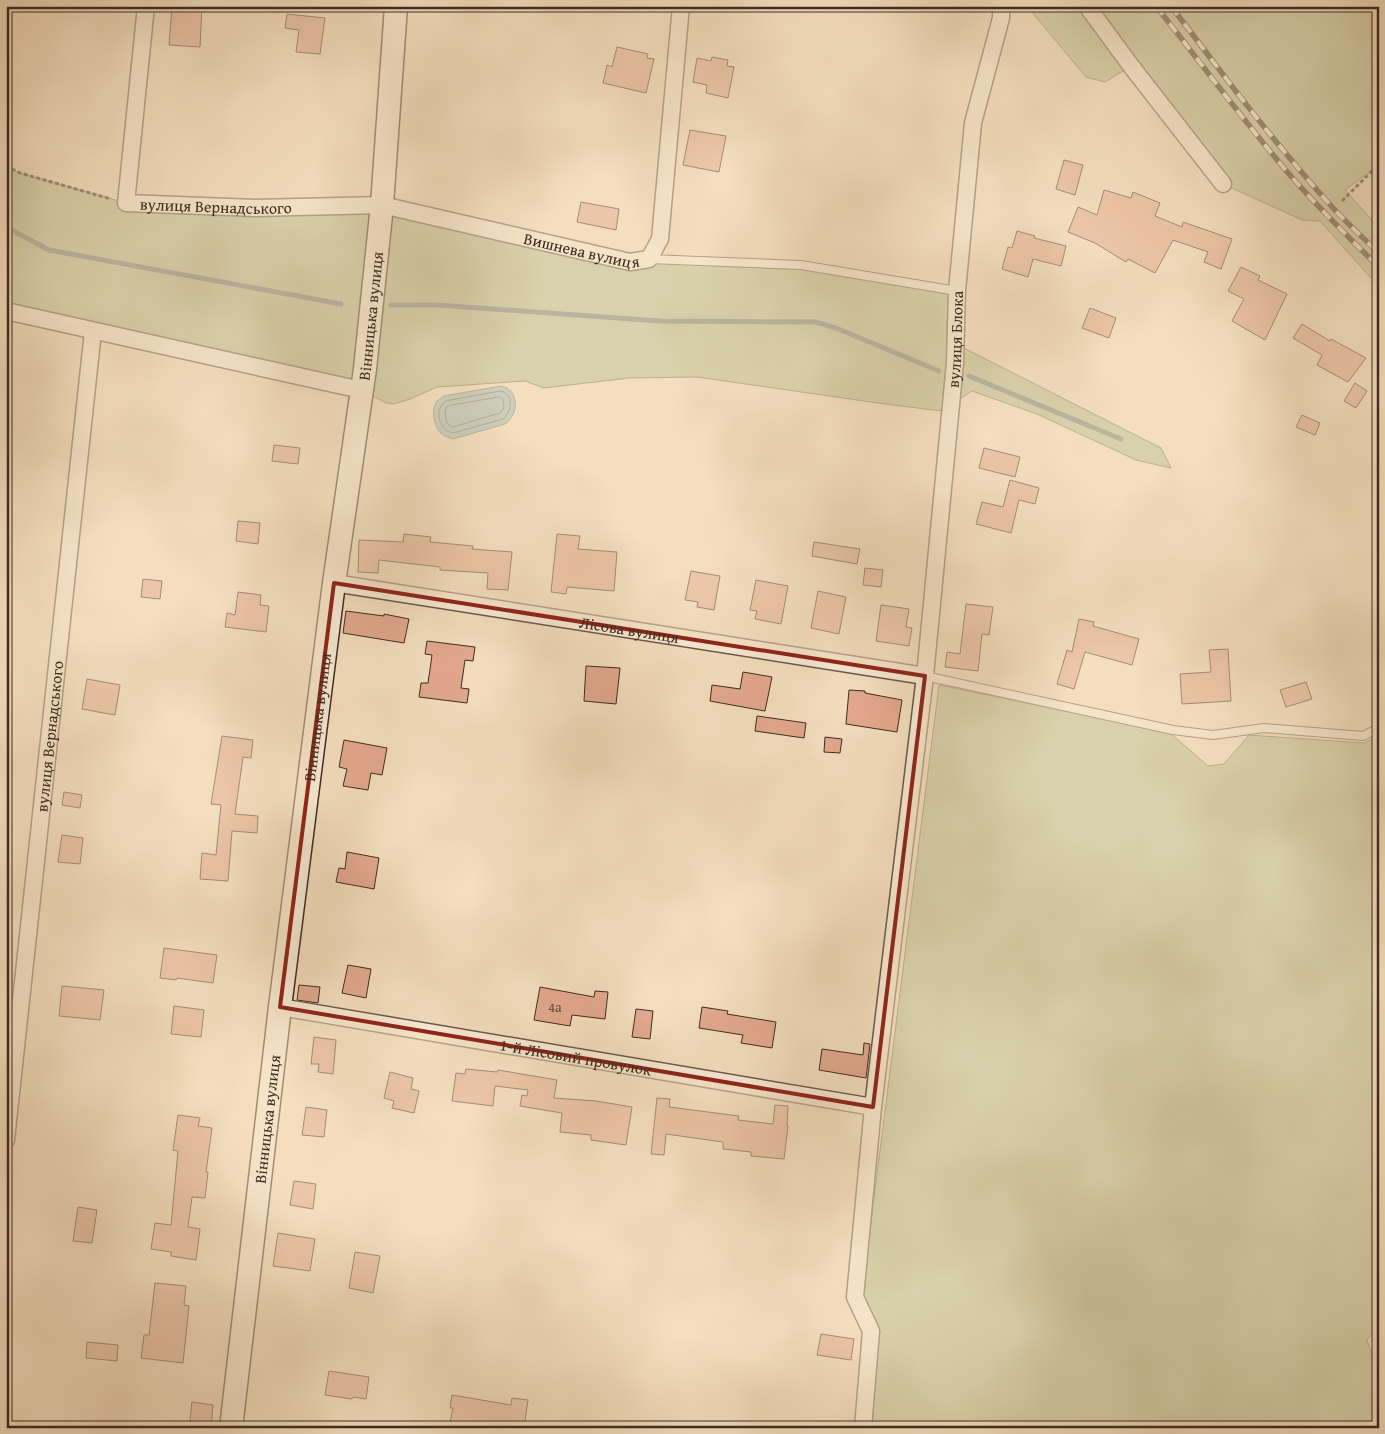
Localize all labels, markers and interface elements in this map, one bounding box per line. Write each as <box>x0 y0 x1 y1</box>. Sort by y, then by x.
street label: вулиця Вернадського <box>139 192 292 220</box>
street label: Вишнева вулиця <box>521 226 641 274</box>
street label: Вінницька вулиця <box>352 250 389 382</box>
street label: вулиця Блока <box>941 290 969 389</box>
street label: Лісова вулиця <box>578 610 681 649</box>
street label: Вінницька вулиця <box>297 651 337 783</box>
street label: вулиця Вернадського <box>29 659 69 813</box>
house number: 4а <box>548 997 562 1017</box>
street label: 1-й Лісовий провулок <box>498 1032 654 1082</box>
street label: Вінницька вулиця <box>248 1053 286 1185</box>

